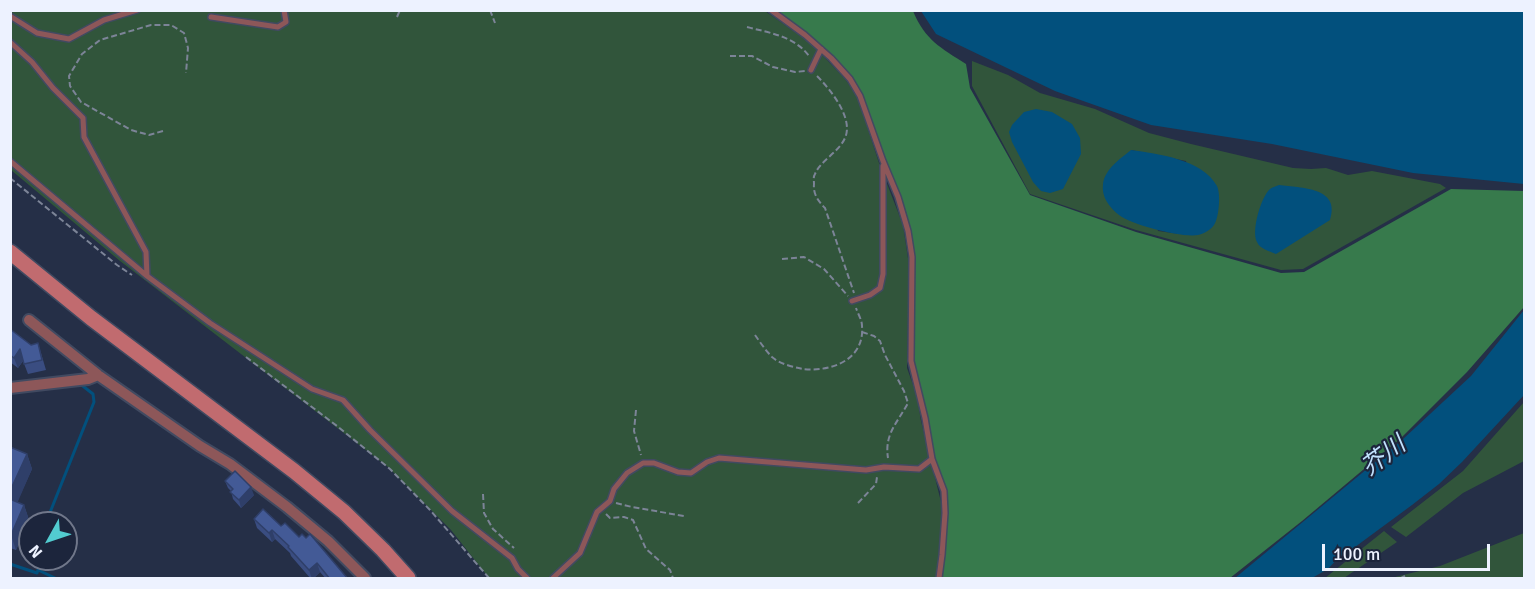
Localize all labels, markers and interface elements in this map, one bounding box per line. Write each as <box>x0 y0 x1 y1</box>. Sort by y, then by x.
water label: 芥川 <box>1356 431 1412 483</box>
north arrow <box>18 511 78 571</box>
scale bar <box>1325 532 1493 570</box>
text: N <box>25 541 47 562</box>
text: 100 m <box>1333 543 1380 565</box>

